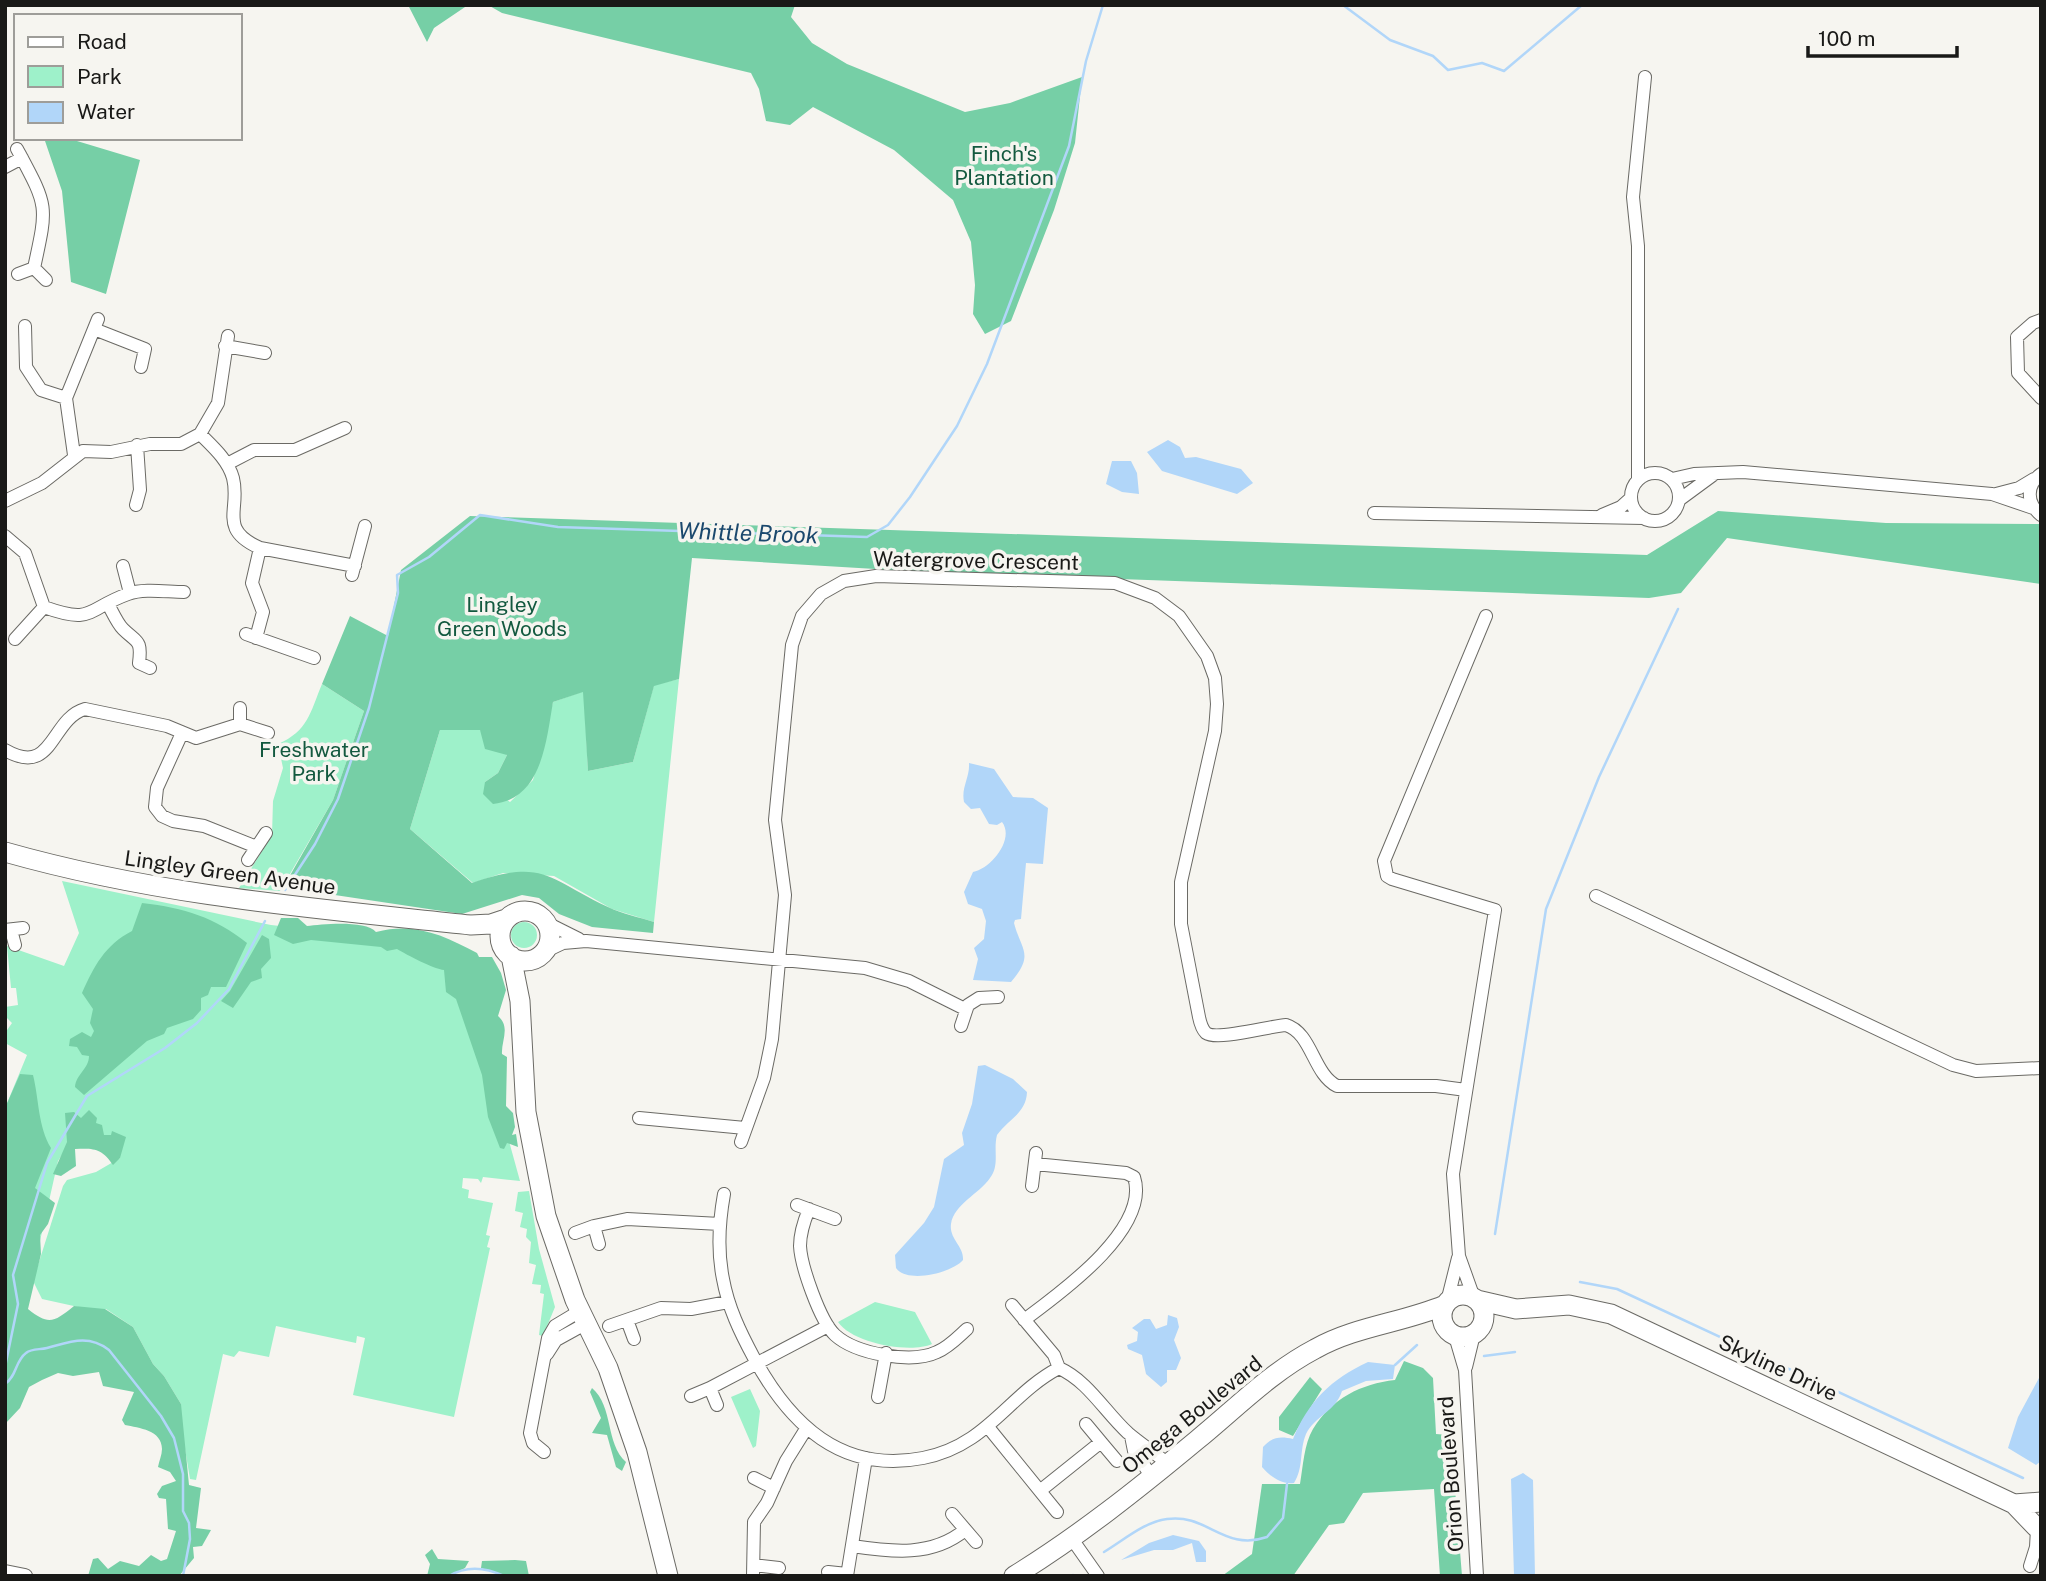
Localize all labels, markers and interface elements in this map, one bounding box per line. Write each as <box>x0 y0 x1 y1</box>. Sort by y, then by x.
legend <box>14 14 242 140</box>
scale bar <box>1808 14 1957 58</box>
text: 100 m <box>1818 26 1875 51</box>
text: Road <box>77 29 127 54</box>
text: Park <box>77 64 122 89</box>
text: Water <box>77 99 135 124</box>
park label: Finch's Plantation <box>954 141 1054 190</box>
water label: Whittle Brook <box>677 517 819 548</box>
street label: Watergrove Crescent <box>873 546 1079 575</box>
park label: Lingley Green Woods <box>437 592 567 641</box>
park label: Freshwater Park <box>259 737 369 786</box>
street label: Lingley Green Avenue <box>123 845 337 900</box>
street label: Skyline Drive <box>1715 1329 1842 1406</box>
street label: Omega Boulevard <box>1117 1350 1267 1479</box>
street label: Orion Boulevard <box>1433 1395 1468 1553</box>

